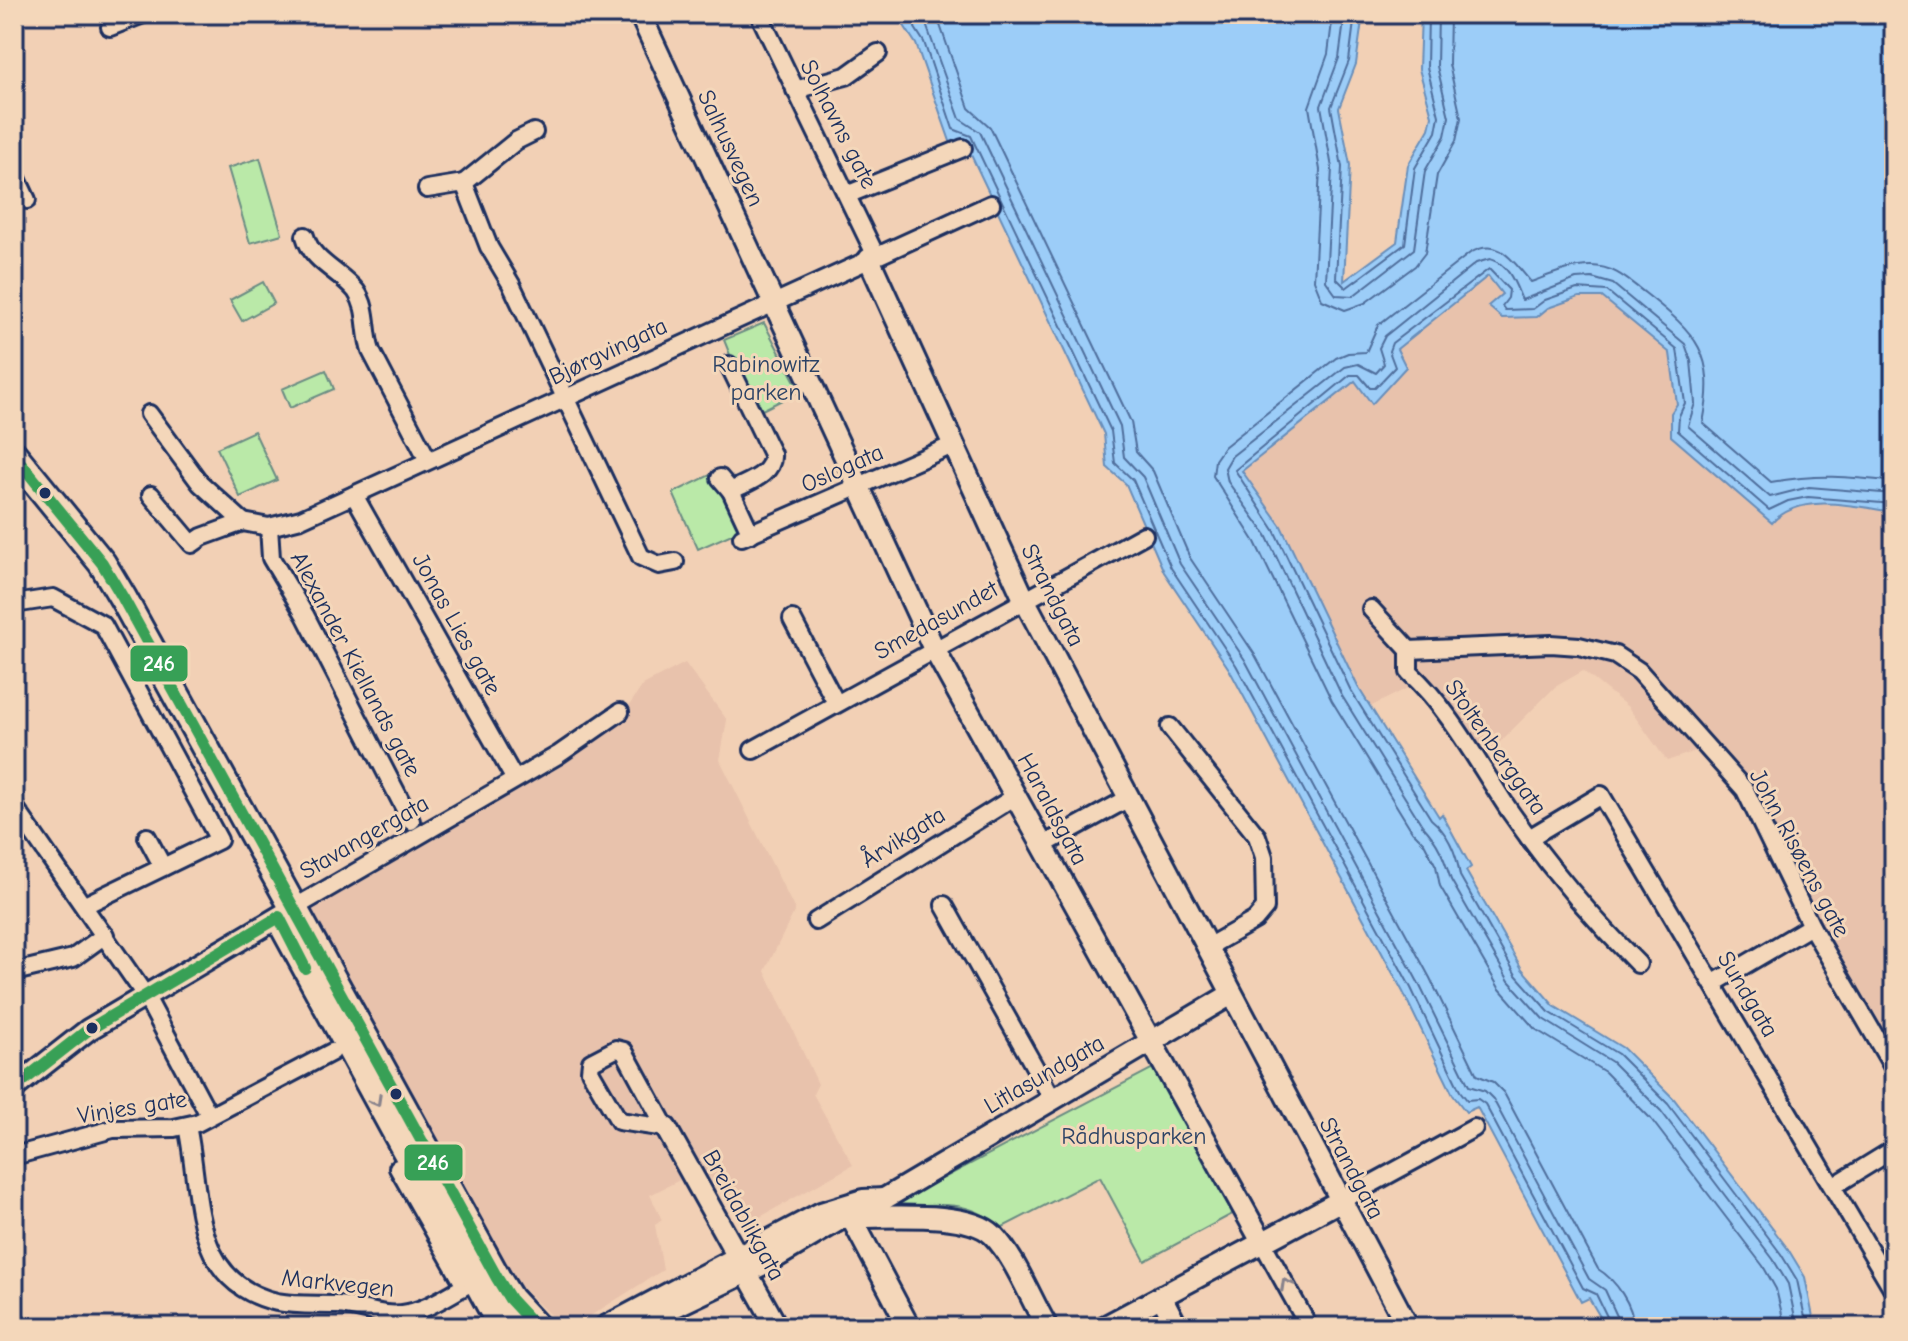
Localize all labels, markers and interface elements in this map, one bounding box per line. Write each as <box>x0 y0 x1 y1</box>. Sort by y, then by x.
street label: Solhavns gate <box>795 55 883 193</box>
street label: Salhusvegen <box>692 85 770 211</box>
street label: Bjørgvingata <box>544 311 672 391</box>
park label: Rabinowitz parken <box>712 350 820 406</box>
street label: Oslogata <box>797 438 887 498</box>
unlabelled marker <box>37 485 53 501</box>
street label: Strandgata <box>1015 539 1091 651</box>
street label: Alexander Kiellands gate <box>285 547 427 781</box>
street label: Jonas Lies gate <box>406 548 508 700</box>
street label: Smedasundet <box>869 574 1004 666</box>
line badge: 246 <box>129 644 189 683</box>
text: 246 <box>143 651 175 677</box>
street label: Stoltenberggata <box>1439 674 1553 820</box>
street label: Haraldsgata <box>1012 748 1094 870</box>
street label: John Risøens gate <box>1744 764 1856 942</box>
street label: Stavangergata <box>295 789 433 885</box>
street label: Årvikgata <box>855 799 950 874</box>
street label: Sundgata <box>1711 946 1785 1042</box>
unlabelled marker <box>84 1020 100 1036</box>
street label: Litlasundgata <box>979 1028 1109 1120</box>
street label: Vinjes gate <box>75 1085 189 1129</box>
unlabelled marker <box>388 1086 404 1102</box>
one-way arrow <box>367 1093 382 1107</box>
street label: Strandgata <box>1314 1112 1390 1224</box>
park label: Rådhusparken <box>1061 1122 1207 1150</box>
line badge: 246 <box>403 1143 464 1182</box>
street label: Breidablikgata <box>697 1145 791 1285</box>
text: 246 <box>417 1150 449 1176</box>
street label: Markvegen <box>280 1263 396 1303</box>
one-way arrow <box>1280 1278 1295 1293</box>

